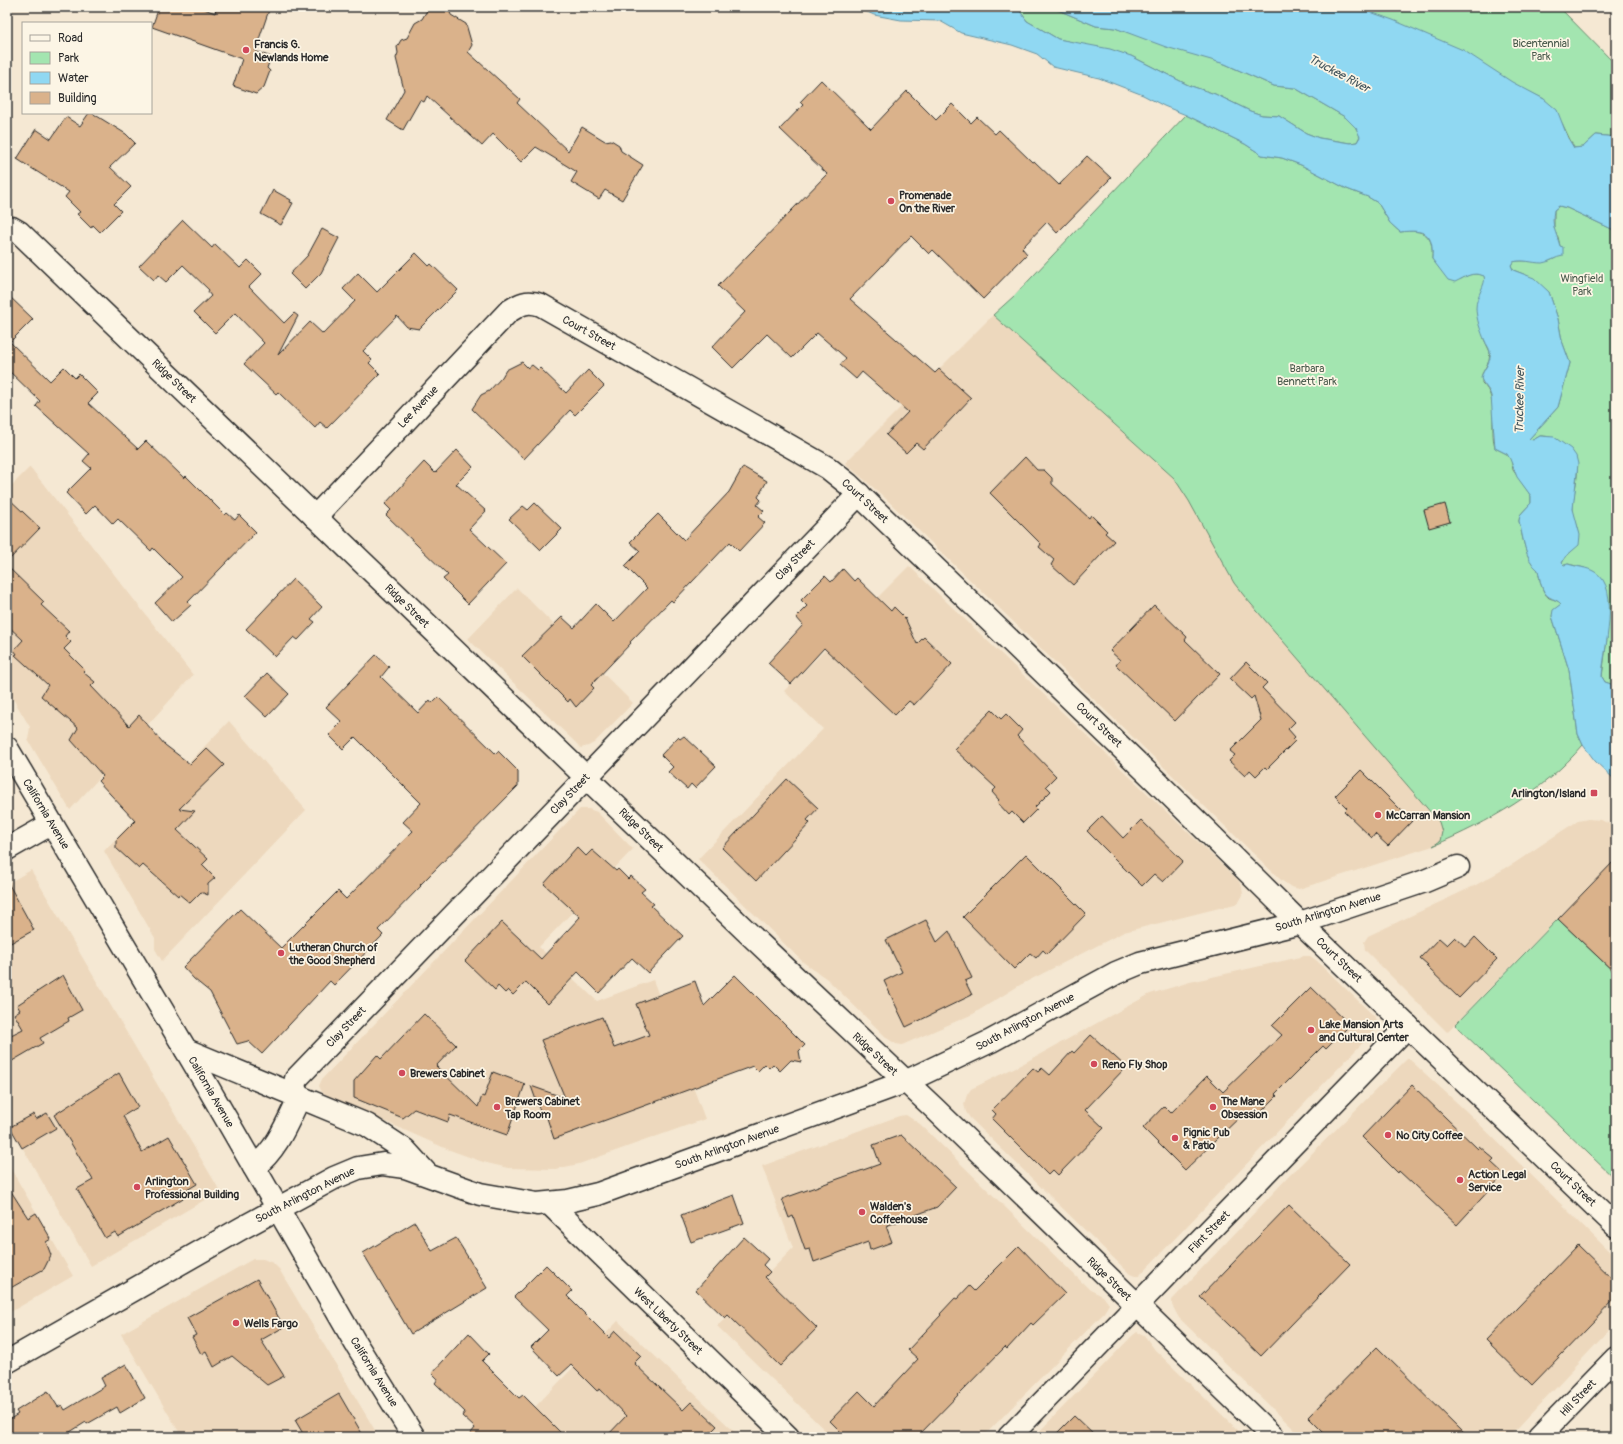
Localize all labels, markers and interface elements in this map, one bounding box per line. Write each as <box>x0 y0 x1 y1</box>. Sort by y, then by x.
legend <box>22 22 152 114</box>
text: Road <box>58 31 83 46</box>
park label: Bicentennial Park <box>1513 37 1569 63</box>
place label: Francis G. Newlands Home <box>254 38 329 64</box>
marker: Francis G. Newlands Home <box>241 45 251 55</box>
text: Park <box>58 51 79 66</box>
water label: Truckee River <box>1306 52 1374 97</box>
text: Water <box>58 71 89 86</box>
text: Building <box>58 91 97 106</box>
place label: Promenade On the River <box>899 189 956 215</box>
marker: Promenade On the River <box>886 196 896 206</box>
park label: Wingfield Park <box>1561 272 1603 298</box>
street label: Court Street <box>560 313 618 353</box>
street label: Ridge Street <box>149 357 199 406</box>
park label: Barbara Bennett Park <box>1277 362 1337 388</box>
water label: Truckee River <box>1512 365 1528 434</box>
street label: Lee Avenue <box>395 383 441 431</box>
street label: Court Street <box>839 476 891 526</box>
street label: Clay Street <box>772 537 818 583</box>
street label: Ridge Street <box>382 582 432 631</box>
street label: Court Street <box>1073 700 1125 750</box>
street label: Clay Street <box>547 771 593 817</box>
street label: California Avenue <box>20 777 72 852</box>
place label: Arlington/Island <box>1511 787 1586 800</box>
marker: Arlington/Island <box>1589 788 1599 798</box>
street label: Ridge Street <box>616 806 666 855</box>
place label: McCarran Mansion <box>1386 809 1470 822</box>
marker: McCarran Mansion <box>1373 810 1383 820</box>
street label: South Arlington Avenue <box>1274 890 1383 934</box>
street label: Court Street <box>1313 935 1365 985</box>
place label: Lutheran Church of the Good Shepherd <box>288 941 379 967</box>
marker: Lutheran Church of the Good Shepherd <box>276 948 286 958</box>
street label: South Arlington Avenue <box>973 990 1077 1054</box>
street label: Clay Street <box>323 1004 369 1050</box>
place label: Lake Mansion Arts and Cultural Center <box>1319 1018 1410 1044</box>
marker: Lake Mansion Arts and Cultural Center <box>1306 1025 1316 1035</box>
street label: Ridge Street <box>850 1030 901 1079</box>
street label: California Avenue <box>185 1054 237 1130</box>
place label: Reno Fly Shop <box>1102 1058 1167 1071</box>
marker: Reno Fly Shop <box>1089 1059 1099 1069</box>
place label: Brewers Cabinet <box>410 1067 485 1080</box>
marker: Brewers Cabinet <box>397 1068 407 1078</box>
place label: Brewers Cabinet Tap Room <box>504 1095 580 1121</box>
place label: The Mane Obsession <box>1220 1095 1268 1121</box>
marker: Brewers Cabinet Tap Room <box>492 1102 502 1112</box>
marker: The Mane Obsession <box>1208 1102 1218 1112</box>
street label: South Arlington Avenue <box>673 1122 781 1172</box>
place label: Pignic Pub & Patio <box>1183 1126 1230 1152</box>
place label: No City Coffee <box>1396 1129 1463 1142</box>
marker: No City Coffee <box>1383 1130 1393 1140</box>
marker: Pignic Pub & Patio <box>1170 1133 1180 1143</box>
street label: Court Street <box>1547 1159 1599 1209</box>
street label: South Arlington Avenue <box>253 1164 357 1226</box>
place label: Action Legal Service <box>1468 1168 1527 1194</box>
place label: Arlington Professional Building <box>145 1175 239 1201</box>
marker: Action Legal Service <box>1455 1175 1465 1185</box>
marker: Arlington Professional Building <box>132 1182 142 1192</box>
place label: Walden's Coffeehouse <box>870 1200 928 1226</box>
marker: Walden's Coffeehouse <box>857 1207 867 1217</box>
street label: Flint Street <box>1186 1208 1233 1256</box>
street label: Ridge Street <box>1084 1255 1134 1304</box>
street label: West Liberty Street <box>631 1285 706 1358</box>
place label: Wells Fargo <box>244 1317 298 1330</box>
marker: Wells Fargo <box>231 1318 241 1328</box>
street label: California Avenue <box>347 1335 401 1410</box>
street label: Hill Street <box>1557 1376 1599 1419</box>

